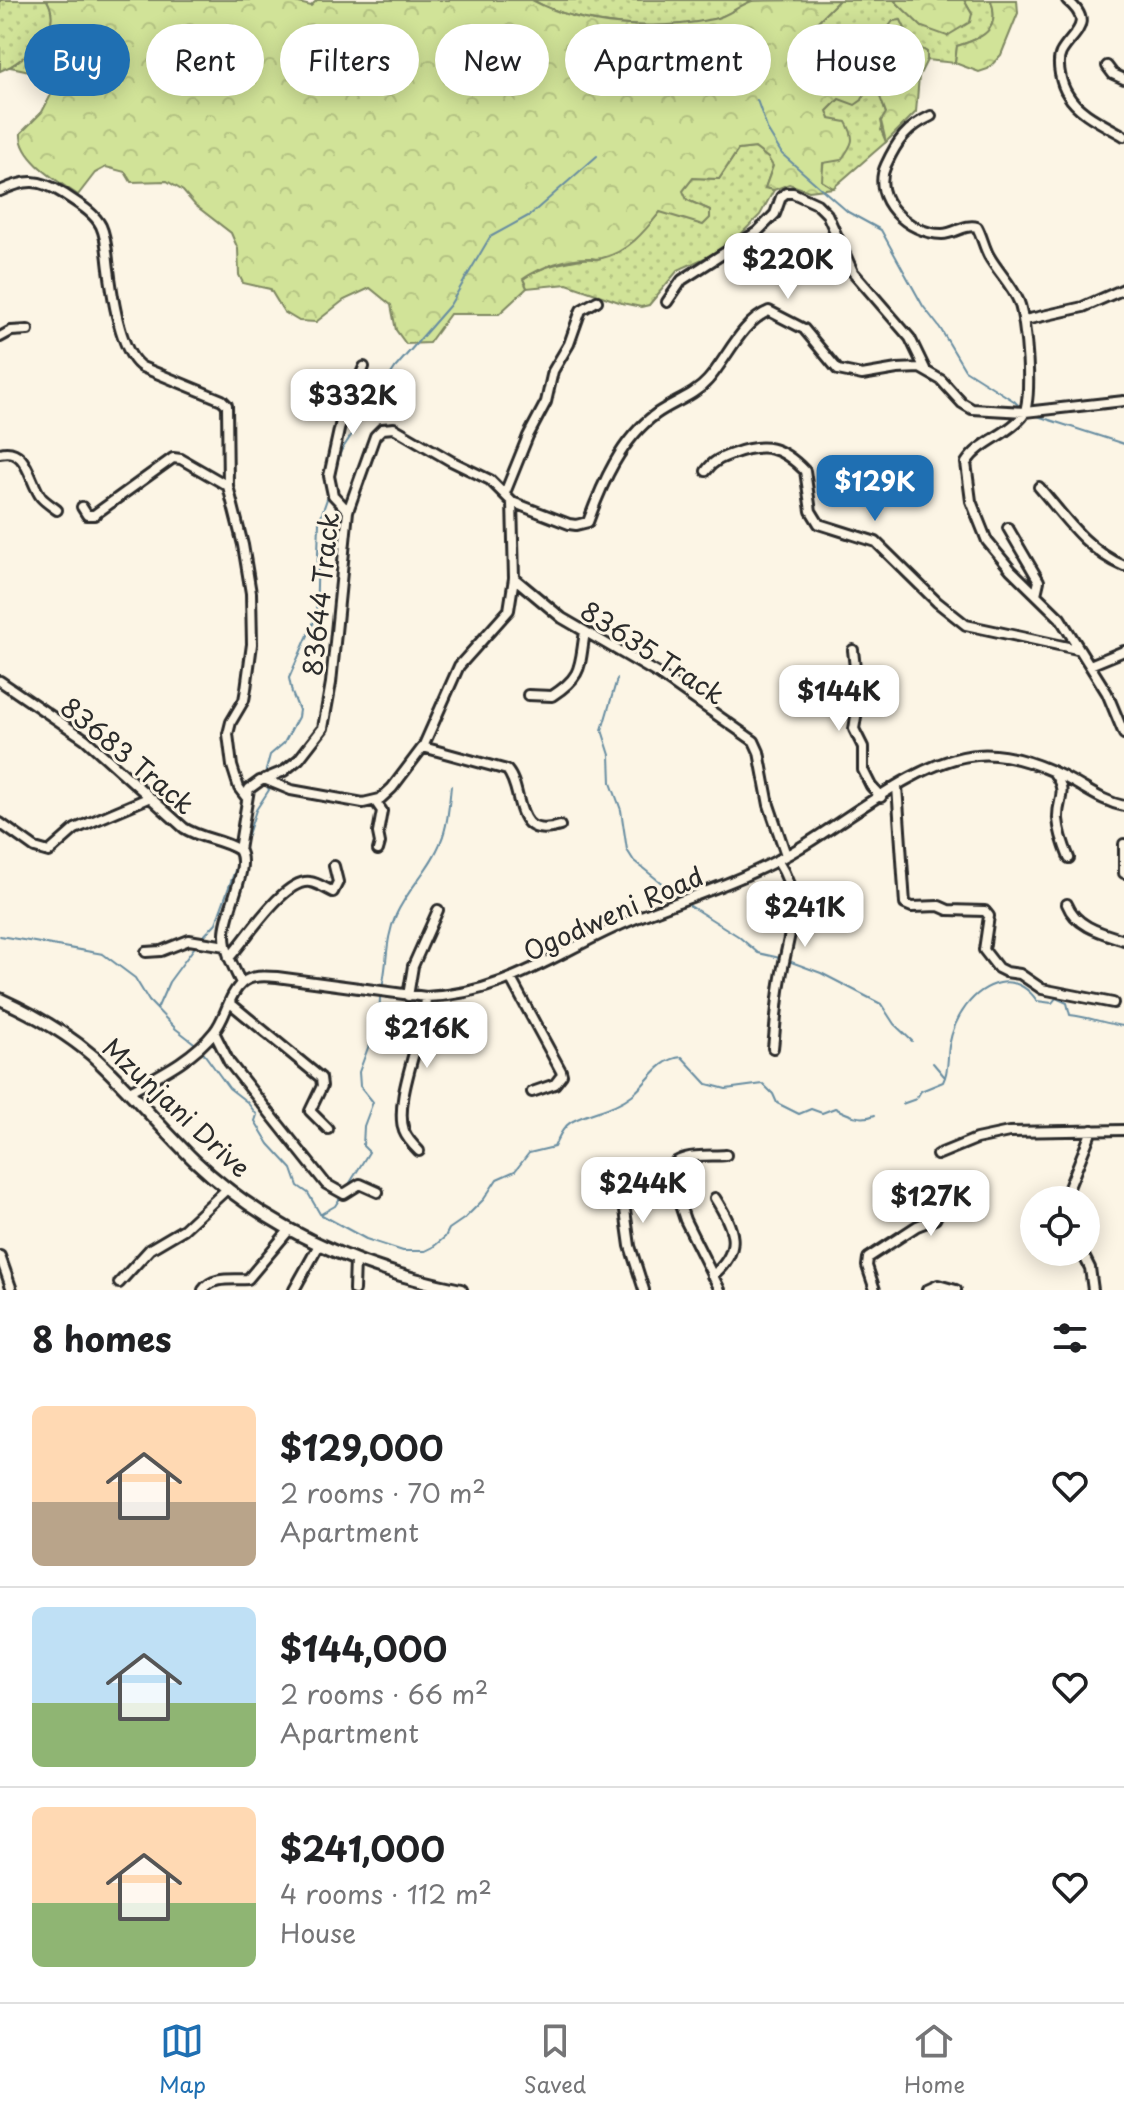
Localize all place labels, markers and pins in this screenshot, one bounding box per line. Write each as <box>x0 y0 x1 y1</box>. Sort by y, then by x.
pin: $220K <box>732 233 844 301</box>
pin: $332K <box>297 369 409 437</box>
pin: $129K <box>819 455 931 523</box>
pin: $144K <box>783 665 895 733</box>
pin: $241K <box>749 881 861 949</box>
pin: $216K <box>371 1002 483 1070</box>
pin: $244K <box>587 1157 699 1225</box>
pin: $127K <box>875 1170 987 1238</box>

